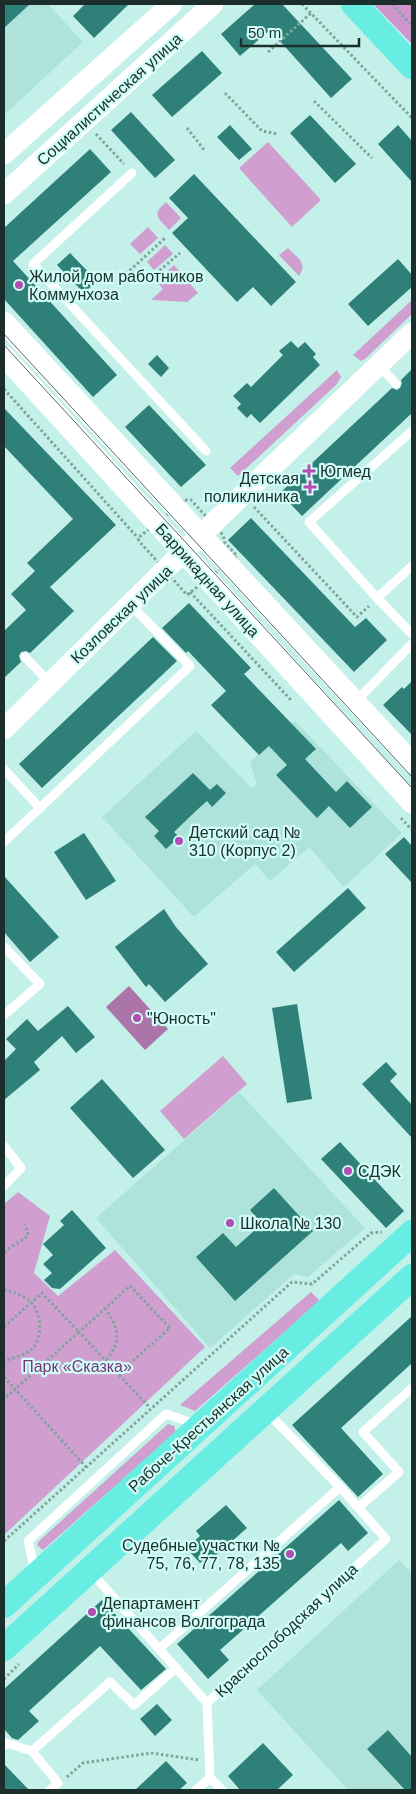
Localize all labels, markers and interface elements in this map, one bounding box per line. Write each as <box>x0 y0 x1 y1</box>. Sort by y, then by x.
scale bar <box>241 15 358 47</box>
text: 50 m <box>248 24 281 41</box>
street label: Социалистическая улица <box>34 30 185 169</box>
place label: Жилой дом работников Коммунхоза <box>29 268 203 303</box>
marker: Жилой дом работников Коммунхоза <box>13 279 25 291</box>
place label: Югмед <box>320 463 372 480</box>
marker: Югмед <box>302 464 316 478</box>
place label: Детская поликлиника <box>204 470 299 505</box>
marker: Детская поликлиника <box>303 480 317 494</box>
street label: Баррикадная улица <box>152 520 263 641</box>
street label: Козловская улица <box>68 562 175 667</box>
place label: Детский сад № 310 (Корпус 2) <box>189 824 301 859</box>
marker: Детский сад № 310 (Корпус 2) <box>173 835 185 847</box>
place label: "Юность" <box>147 1010 216 1027</box>
marker: "Юность" <box>131 1012 143 1024</box>
place label: СДЭК <box>358 1163 402 1180</box>
marker: СДЭК <box>342 1165 354 1177</box>
place label: Школа № 130 <box>240 1215 341 1232</box>
marker: Школа № 130 <box>224 1217 236 1229</box>
street label: Рабоче-Крестьянская улица <box>125 1343 292 1496</box>
park label: Парк «Сказка» <box>22 1358 132 1375</box>
place label: Судебные участки № 75, 76, 77, 78, 135 <box>122 1537 280 1572</box>
marker: Судебные участки № 75, 76, 77, 78, 135 <box>284 1548 296 1560</box>
street label: Краснослободская улица <box>212 1560 361 1701</box>
place label: Департамент финансов Волгограда <box>102 1595 266 1630</box>
marker: Департамент финансов Волгограда <box>86 1606 98 1618</box>

